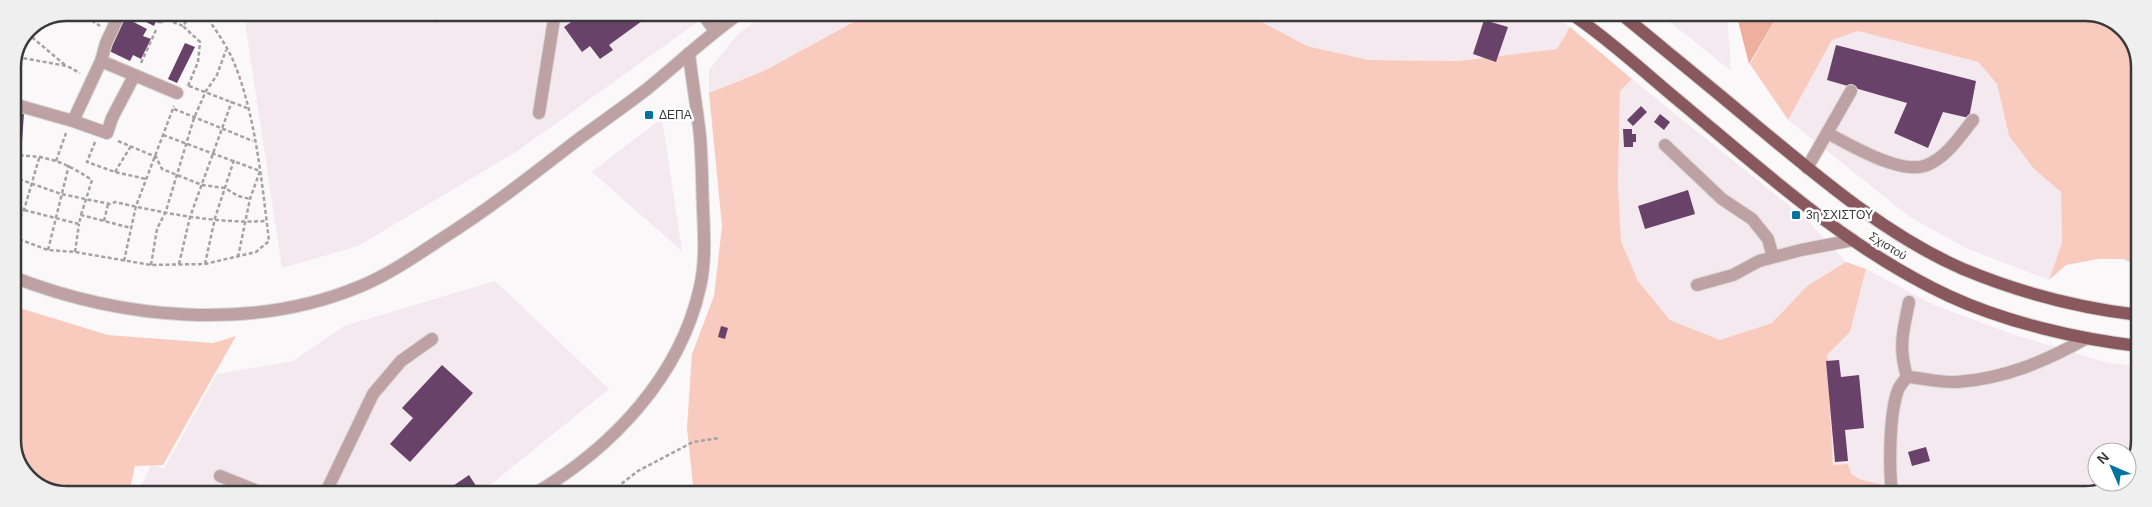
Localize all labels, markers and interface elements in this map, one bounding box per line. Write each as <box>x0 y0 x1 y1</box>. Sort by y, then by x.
place label: ΔΕΠΑ <box>659 108 692 122</box>
marker: ΔΕΠΑ <box>643 109 655 121</box>
place label: 3η ΣΧΙΣΤΟΥ <box>1806 208 1873 222</box>
marker: 3η ΣΧΙΣΤΟΥ <box>1790 209 1802 221</box>
street label: Σχιστού <box>1867 229 1909 263</box>
north arrow <box>2087 442 2137 492</box>
text: N <box>2094 449 2112 467</box>

